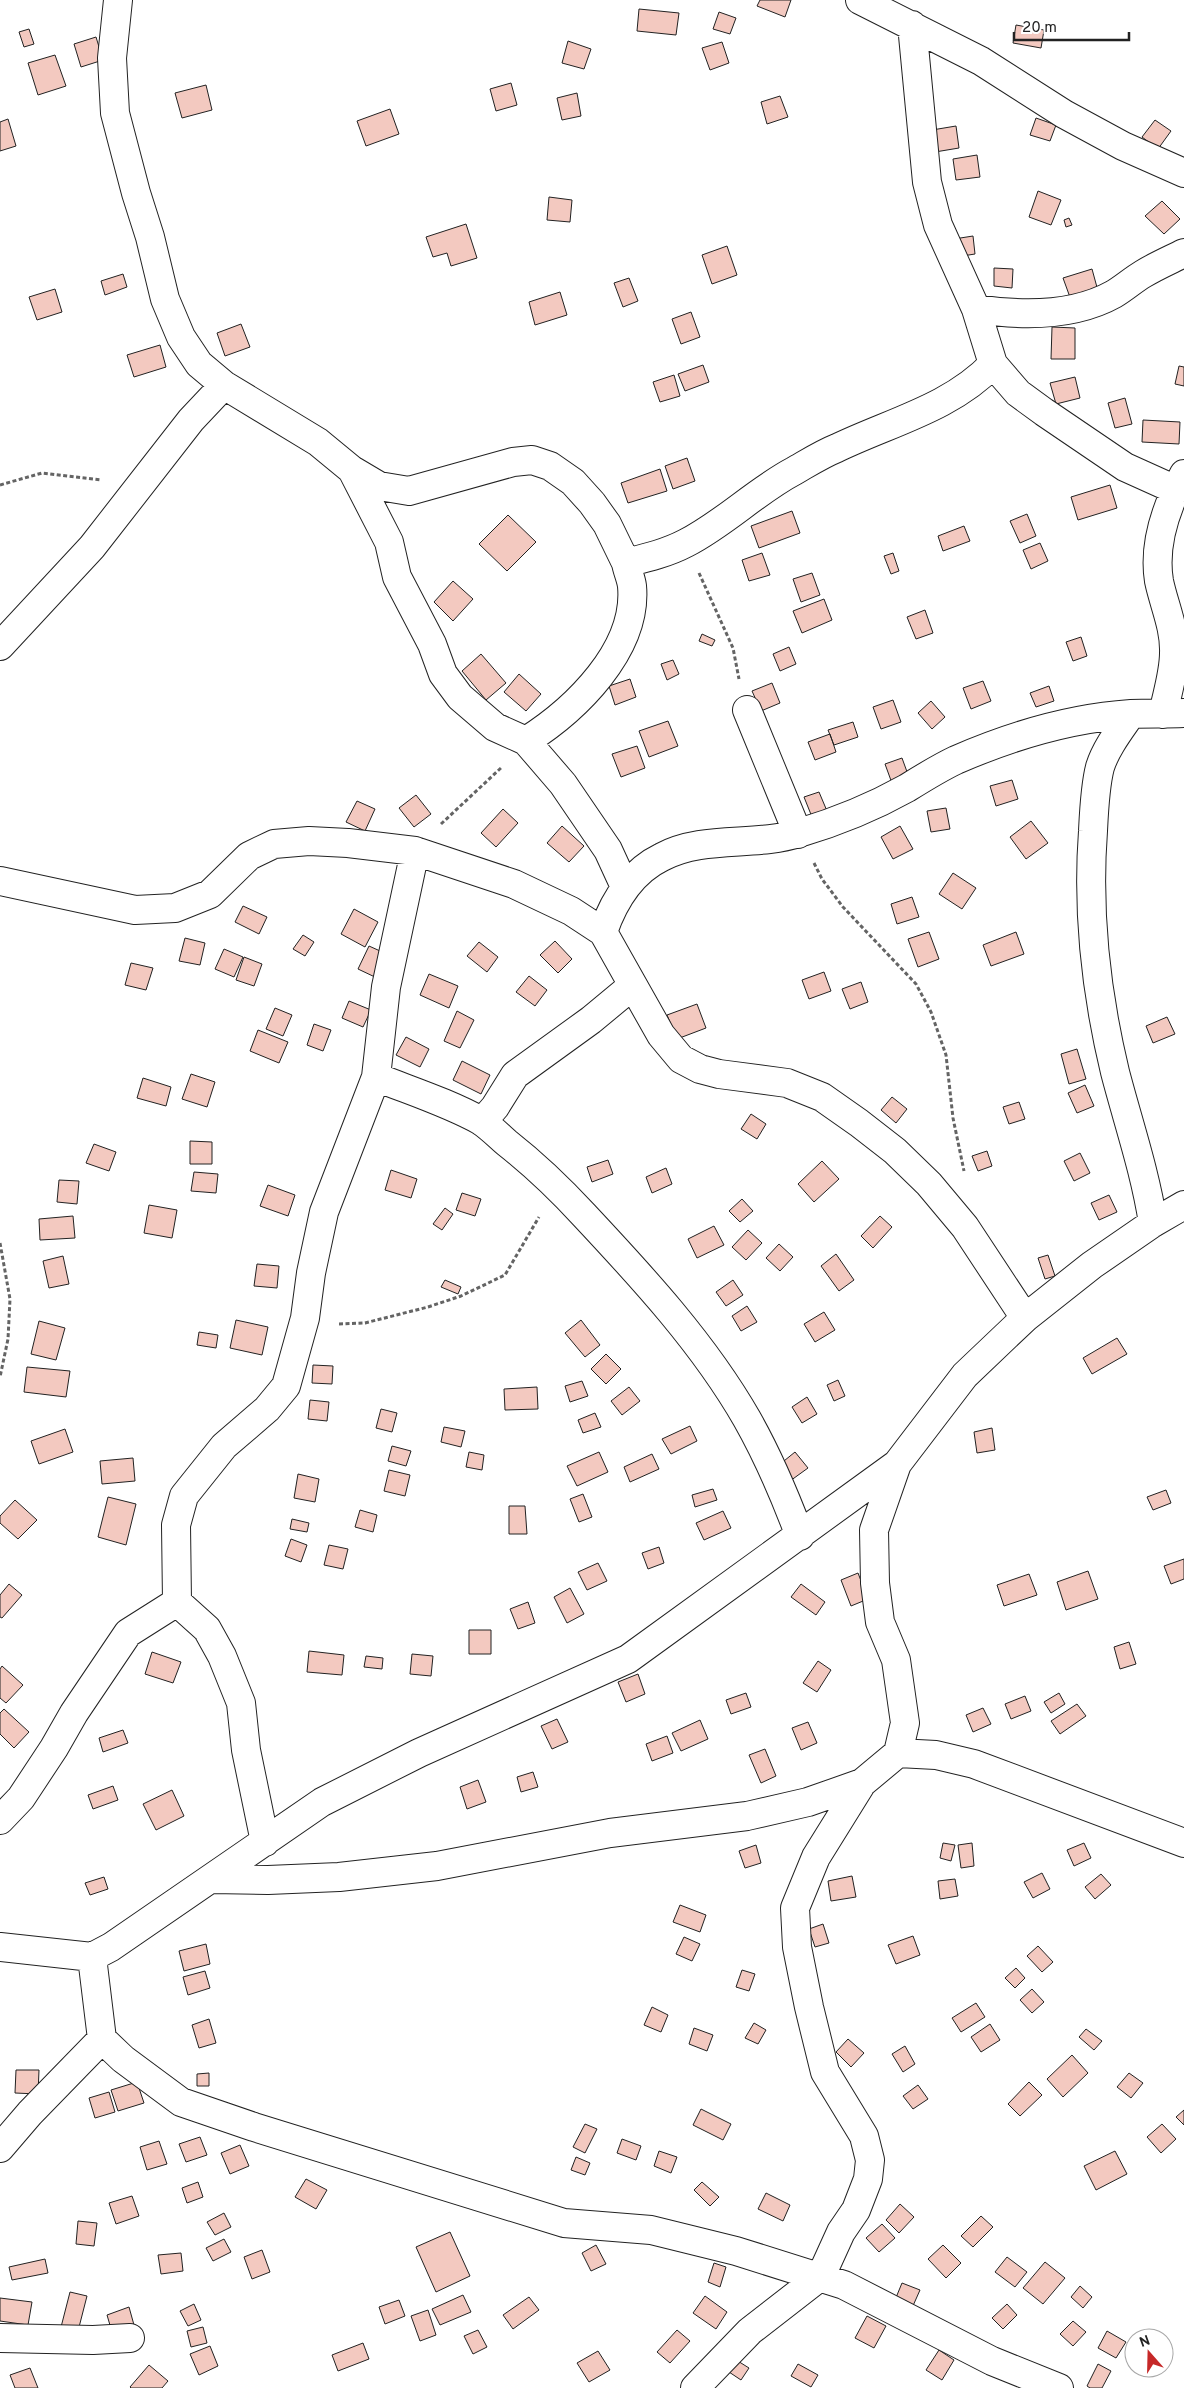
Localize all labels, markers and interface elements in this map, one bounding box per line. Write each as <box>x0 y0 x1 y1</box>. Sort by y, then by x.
scale bar <box>1014 10 1129 42</box>
text: 20 m <box>1022 19 1057 38</box>
north arrow <box>1124 2328 1174 2378</box>
text: N <box>1137 2332 1153 2352</box>

